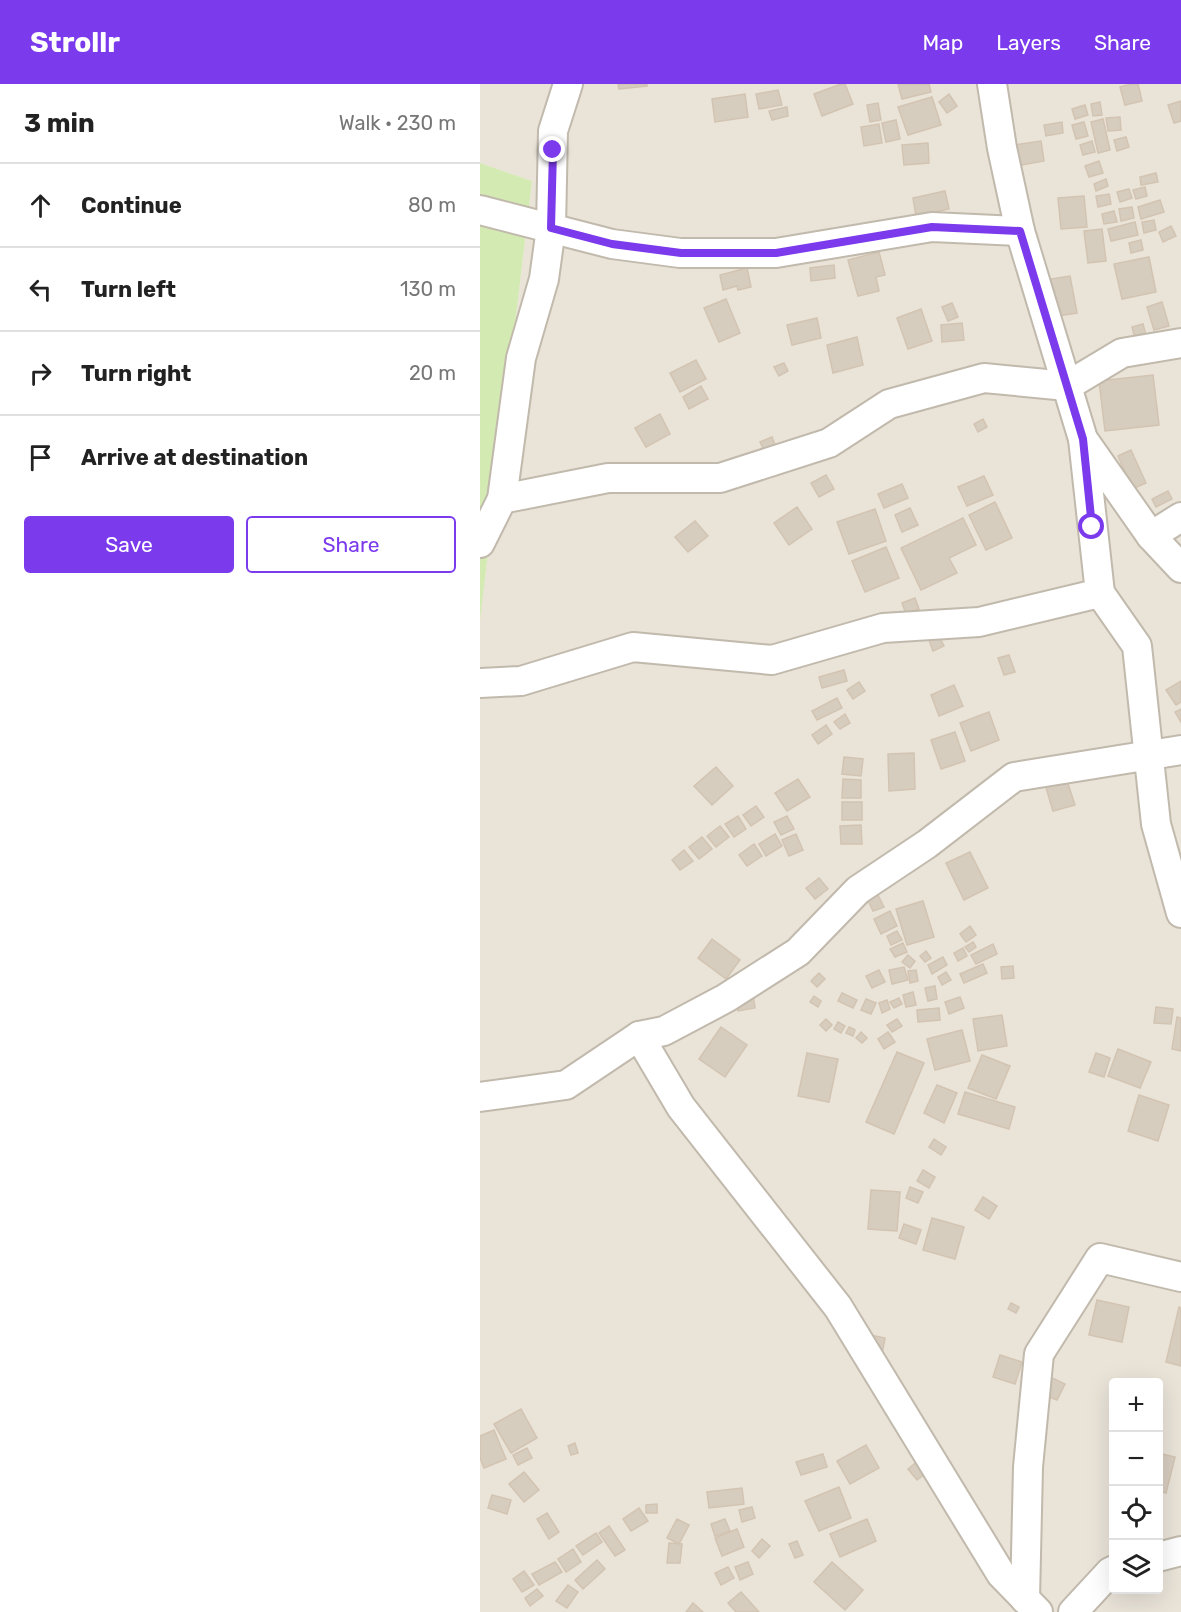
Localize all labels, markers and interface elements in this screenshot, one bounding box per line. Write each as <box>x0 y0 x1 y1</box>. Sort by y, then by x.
text: Strollr <box>30 26 120 59</box>
text: Map <box>922 30 963 55</box>
text: Layers <box>996 30 1061 55</box>
text: Share <box>1094 30 1151 55</box>
text: 3 min <box>24 108 95 139</box>
text: Walk · 230 m <box>339 111 456 135</box>
route end <box>539 136 565 162</box>
icon: ahead <box>24 189 57 222</box>
text: Continue <box>81 192 182 219</box>
text: 80 m <box>408 193 456 217</box>
icon: left <box>24 273 57 306</box>
text: Turn left <box>81 276 176 303</box>
text: 130 m <box>400 277 456 301</box>
icon: right <box>24 357 57 390</box>
text: Turn right <box>81 360 191 387</box>
text: 20 m <box>409 361 456 385</box>
icon: arrive <box>24 441 57 474</box>
text: Arrive at destination <box>81 444 308 471</box>
route start <box>1078 513 1104 539</box>
button: Save <box>24 516 234 573</box>
button: Share <box>246 516 456 573</box>
map controls <box>1109 1378 1163 1594</box>
button: + <box>1109 1378 1163 1432</box>
button: − <box>1109 1432 1163 1486</box>
button: locate <box>1109 1486 1163 1540</box>
button: layers <box>1109 1540 1163 1594</box>

